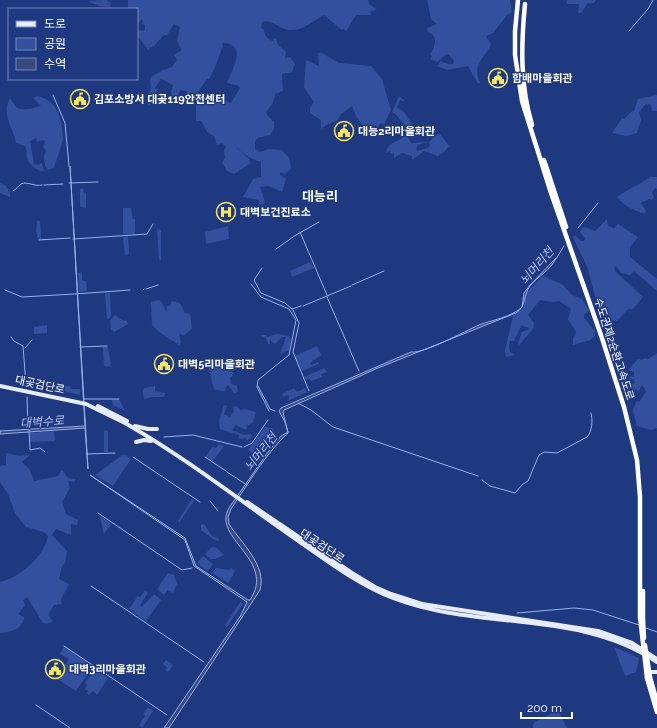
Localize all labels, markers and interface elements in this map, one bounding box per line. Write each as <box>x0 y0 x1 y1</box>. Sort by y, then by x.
legend <box>8 8 138 80</box>
text: 도로 <box>44 17 66 31</box>
text: 공원 <box>44 37 66 51</box>
text: 수역 <box>44 57 66 71</box>
public building icon: 함배마을회관 <box>487 67 509 89</box>
place label: 함배마을회관 <box>512 72 573 85</box>
public building icon: 김포소방서 대곶119안전센터 <box>69 88 91 110</box>
place label: 김포소방서 대곶119안전센터 <box>94 93 225 106</box>
public building icon: 대능2리마을회관 <box>333 120 355 142</box>
place label: 대능2리마을회관 <box>358 125 435 138</box>
district label: 대능리 <box>302 189 338 204</box>
hospital icon: 대벽보건진료소 <box>215 201 237 223</box>
place label: 대벽보건진료소 <box>240 206 311 219</box>
water label: 뇌머리천 <box>517 243 558 287</box>
street label: 수도권제2순환고속도로 <box>591 296 637 402</box>
public building icon: 대벽5리마을회관 <box>153 353 175 375</box>
place label: 대벽5리마을회관 <box>178 358 255 371</box>
street label: 대곶검단로 <box>14 373 66 397</box>
water label: 대벽수로 <box>19 413 65 431</box>
water label: 뇌머리천 <box>242 429 281 474</box>
street label: 대곶검단로 <box>297 526 347 566</box>
public building icon: 대벽3리마을회관 <box>44 658 66 680</box>
place label: 대벽3리마을회관 <box>69 663 146 676</box>
scale bar <box>521 694 572 720</box>
text: 200 m <box>527 701 562 715</box>

